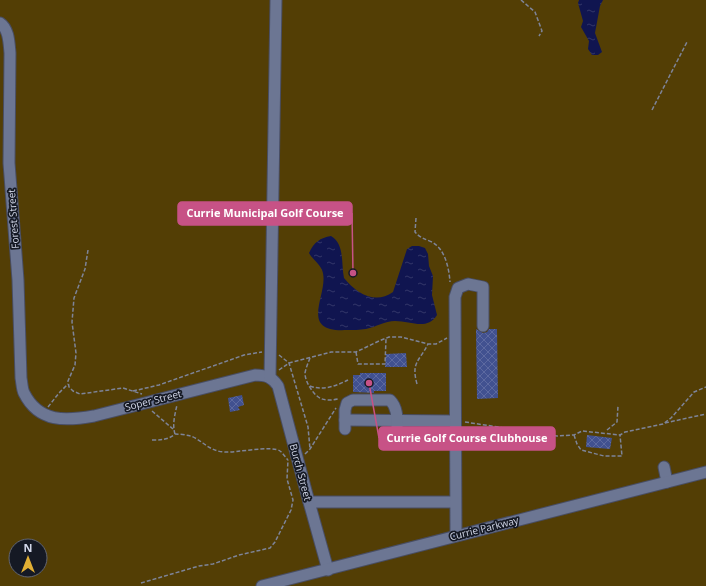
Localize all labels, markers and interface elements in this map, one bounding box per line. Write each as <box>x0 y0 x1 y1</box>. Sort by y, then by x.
street label: Forest Street <box>4 188 22 249</box>
callout: Currie Municipal Golf Course <box>178 202 352 225</box>
text: Currie Municipal Golf Course <box>186 205 344 220</box>
street label: Soper Street <box>123 386 183 414</box>
callout: Currie Golf Course Clubhouse <box>379 427 555 450</box>
text: Currie Golf Course Clubhouse <box>387 430 548 445</box>
street label: Burch Street <box>287 442 315 502</box>
street label: Currie Parkway <box>448 512 521 543</box>
north arrow <box>8 538 48 578</box>
text: N <box>24 540 32 555</box>

